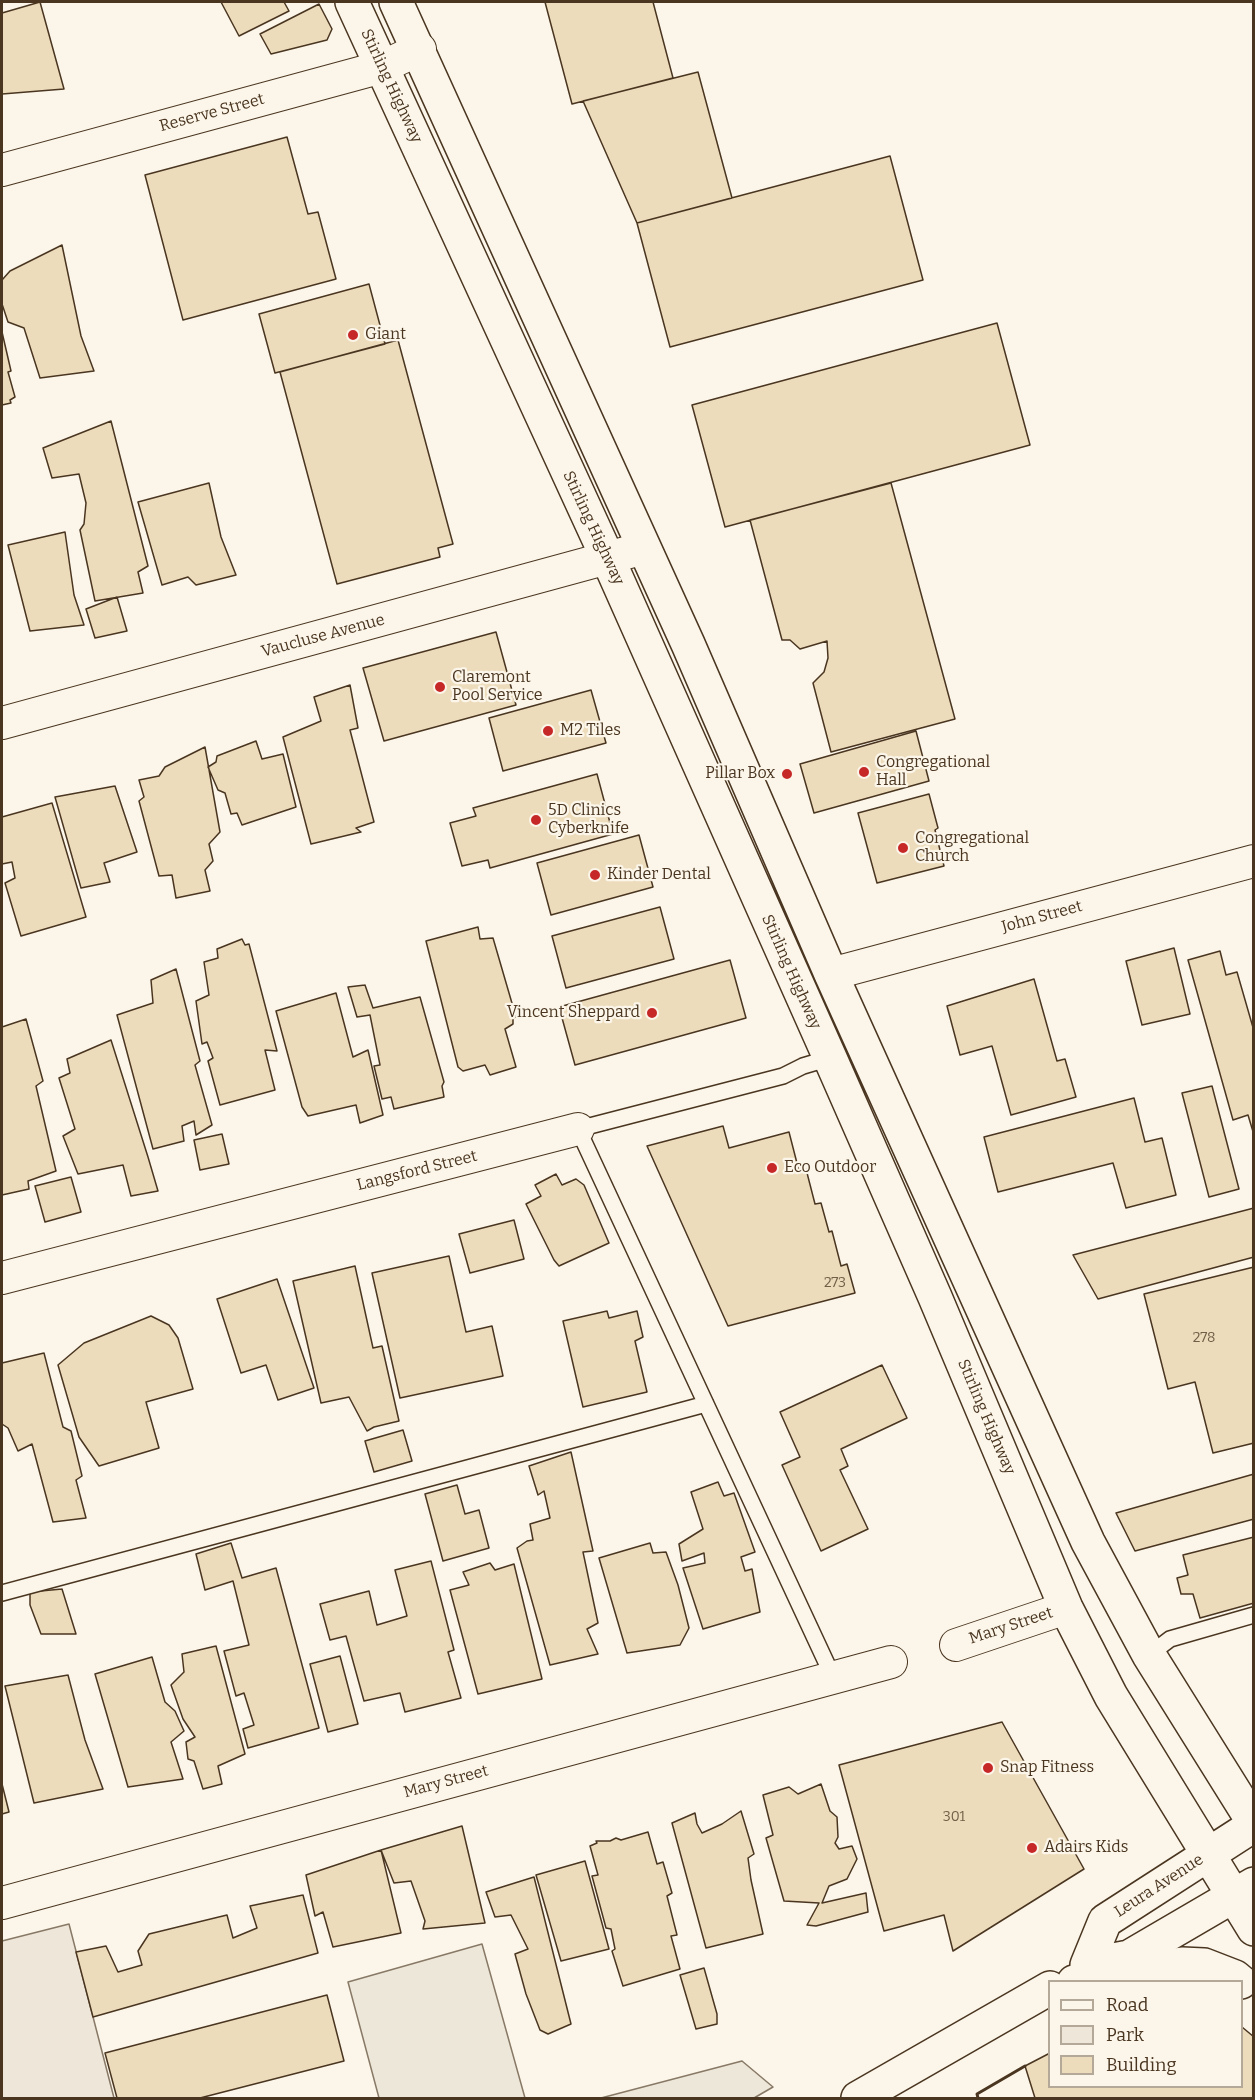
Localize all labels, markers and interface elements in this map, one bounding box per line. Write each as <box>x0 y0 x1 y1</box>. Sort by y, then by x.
street label: Stirling Highway <box>356 26 426 146</box>
street label: Reserve Street <box>157 90 267 136</box>
place label: Giant <box>365 325 406 345</box>
marker: Giant <box>346 328 360 342</box>
street label: Stirling Highway <box>558 468 628 588</box>
street label: Vaucluse Avenue <box>259 610 387 662</box>
place label: Claremont Pool Service <box>452 668 543 706</box>
marker: Claremont Pool Service <box>433 680 447 694</box>
place label: M2 Tiles <box>560 721 621 741</box>
marker: M2 Tiles <box>541 724 555 738</box>
place label: Congregational Hall <box>876 753 990 791</box>
place label: Pillar Box <box>705 764 775 784</box>
marker: Congregational Hall <box>857 765 871 779</box>
marker: Pillar Box <box>780 767 794 781</box>
place label: 5D Clinics Cyberknife <box>548 801 629 839</box>
marker: 5D Clinics Cyberknife <box>529 813 543 827</box>
place label: Congregational Church <box>915 829 1029 867</box>
marker: Congregational Church <box>896 841 910 855</box>
place label: Kinder Dental <box>607 865 711 885</box>
marker: Kinder Dental <box>588 868 602 882</box>
street label: John Street <box>1000 897 1084 937</box>
street label: Stirling Highway <box>757 912 825 1032</box>
place label: Vincent Sheppard <box>507 1003 640 1023</box>
marker: Vincent Sheppard <box>645 1006 659 1020</box>
street label: Langsford Street <box>355 1147 479 1195</box>
place label: Eco Outdoor <box>784 1158 876 1178</box>
marker: Eco Outdoor <box>765 1161 779 1175</box>
house number: 273 <box>824 1275 846 1291</box>
house number: 278 <box>1193 1330 1215 1346</box>
street label: Stirling Highway <box>953 1356 1019 1478</box>
street label: Mary Street <box>967 1603 1055 1649</box>
place label: Snap Fitness <box>1000 1758 1094 1778</box>
street label: Mary Street <box>402 1761 490 1803</box>
marker: Snap Fitness <box>981 1761 995 1775</box>
house number: 301 <box>943 1809 965 1825</box>
place label: Adairs Kids <box>1044 1838 1129 1858</box>
marker: Adairs Kids <box>1025 1841 1039 1855</box>
street label: Leura Avenue <box>1111 1850 1207 1922</box>
legend <box>1048 1980 1243 2088</box>
text: Road <box>1106 1994 1148 2016</box>
text: Park <box>1106 2024 1144 2046</box>
text: Building <box>1106 2054 1177 2076</box>

